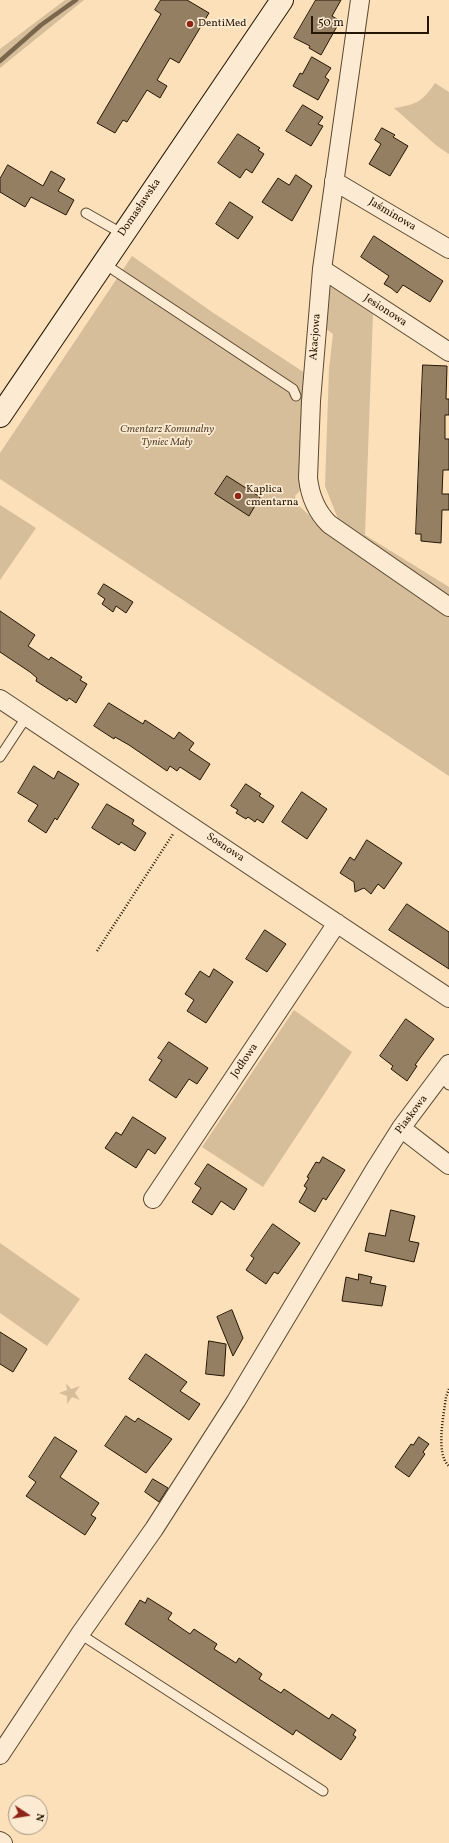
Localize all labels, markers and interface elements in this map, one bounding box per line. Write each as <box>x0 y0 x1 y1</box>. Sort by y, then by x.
scale bar <box>313 8 431 34</box>
text: 50 m <box>318 15 344 31</box>
place label: DentiMed <box>198 17 246 31</box>
marker: DentiMed <box>185 19 195 29</box>
street label: Domasławska <box>116 177 164 239</box>
street label: Jaśminowa <box>366 196 418 234</box>
street label: Jesionowa <box>361 292 409 330</box>
street label: Akacjowa <box>308 313 324 361</box>
park label: Cmentarz Komunalny Tyniec Mały <box>120 423 214 449</box>
place label: Kaplica cmentarna <box>246 483 298 509</box>
marker: Kaplica cmentarna <box>233 491 243 501</box>
street label: Sosnowa <box>204 831 246 865</box>
street label: Jodłowa <box>229 1041 261 1081</box>
street label: Piaskowa <box>393 1093 431 1137</box>
north arrow <box>8 1795 48 1835</box>
text: N <box>31 1812 47 1823</box>

